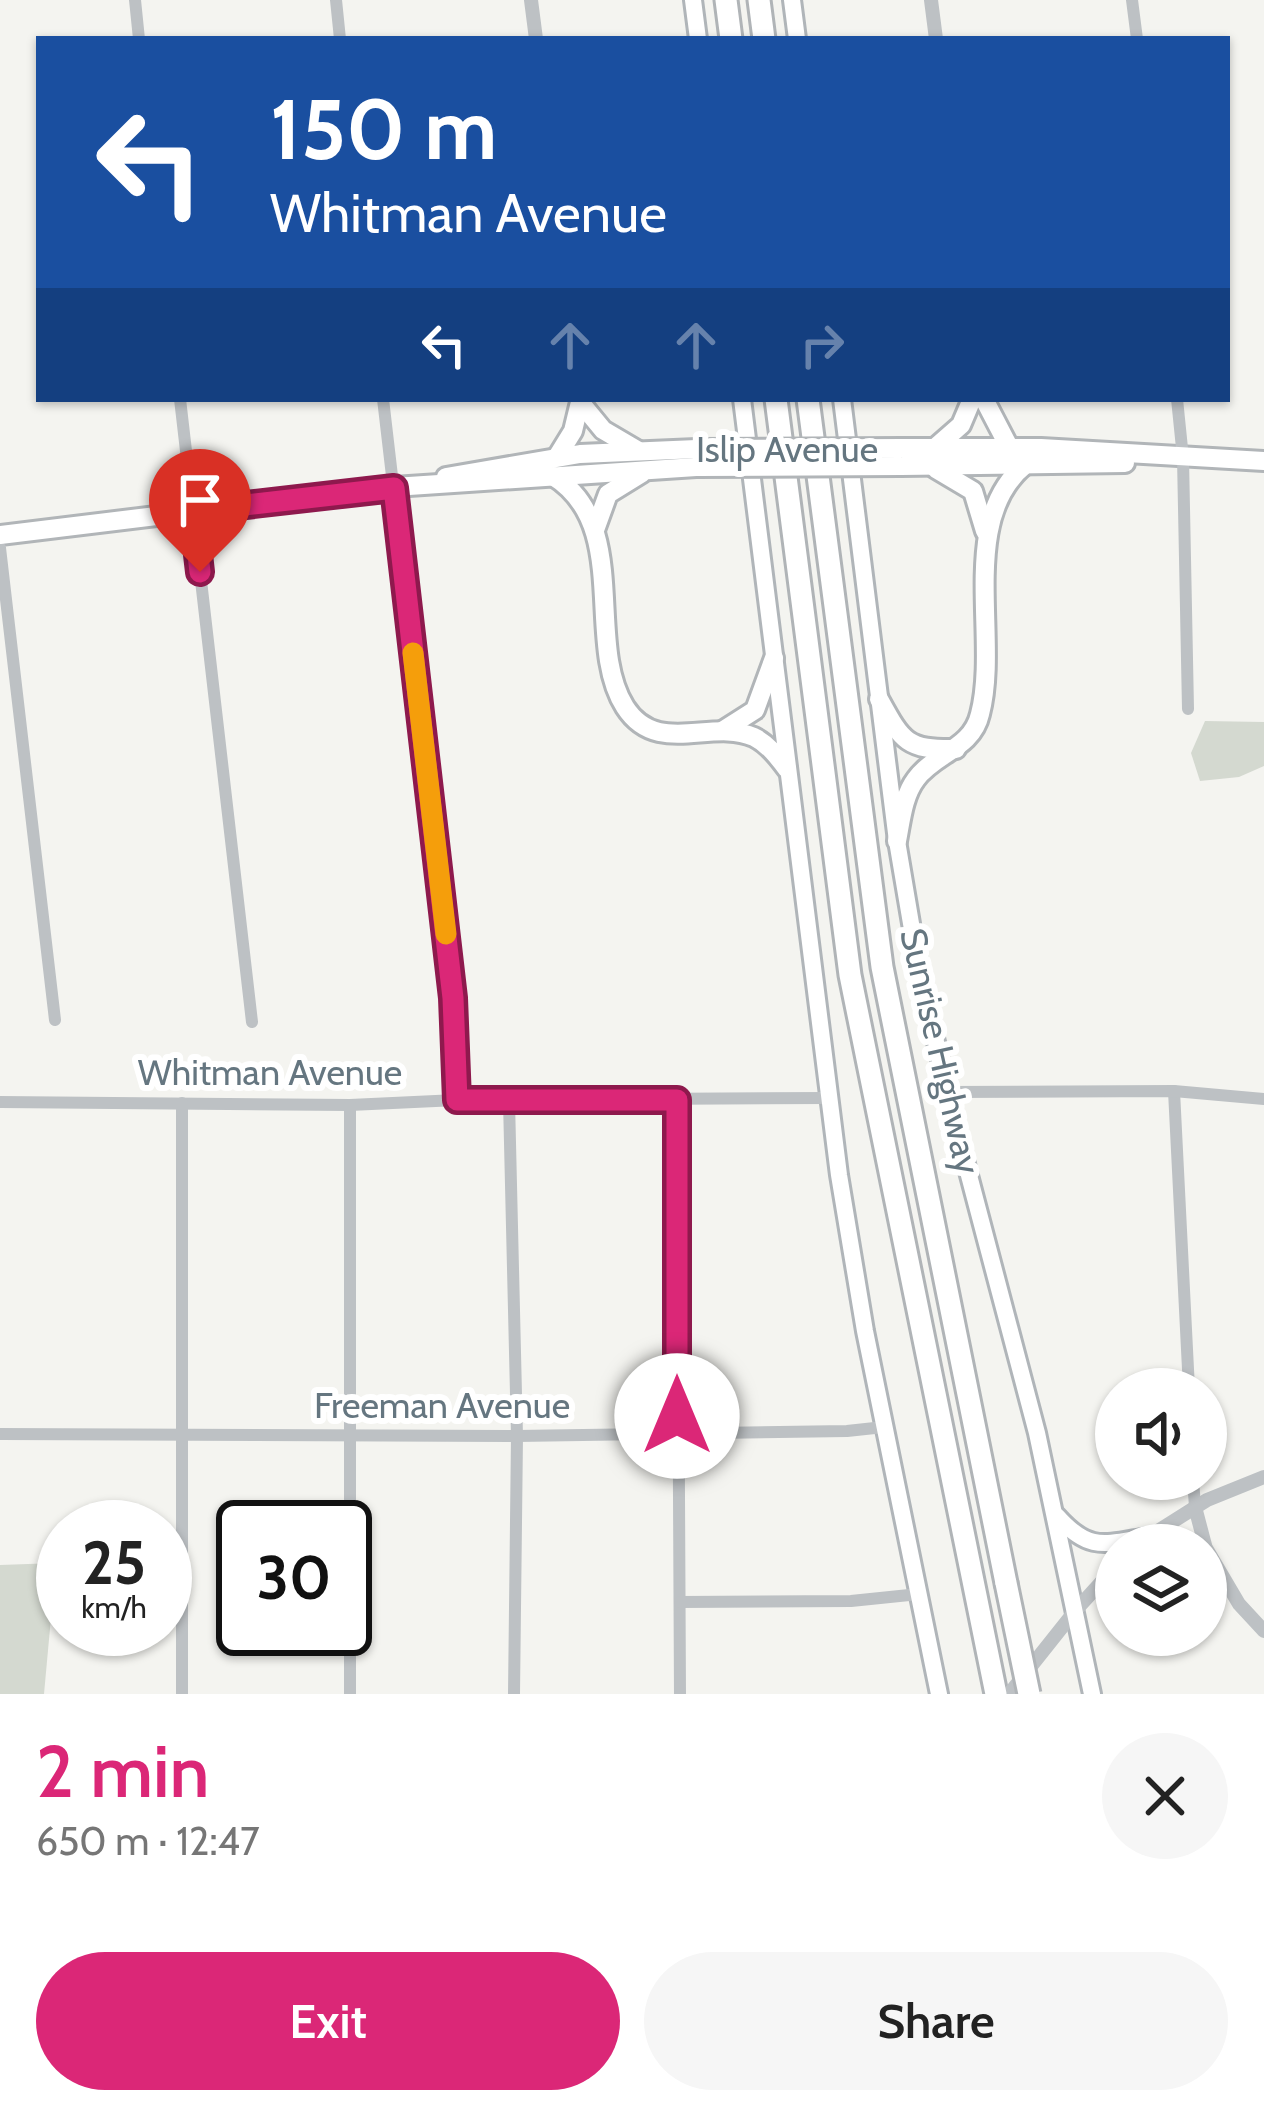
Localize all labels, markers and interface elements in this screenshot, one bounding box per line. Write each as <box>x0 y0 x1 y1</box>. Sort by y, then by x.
text: 150 m <box>270 78 497 180</box>
icon: left <box>72 84 228 240</box>
text: Whitman Avenue <box>270 180 667 246</box>
icon: left <box>411 312 477 378</box>
icon: ahead <box>537 312 603 378</box>
icon: ahead <box>663 312 729 378</box>
icon: right <box>789 312 855 378</box>
street label: Islip Avenue <box>696 427 878 471</box>
pin <box>149 449 251 572</box>
icon: arrive <box>167 467 233 533</box>
street label: Sunrise Highway <box>891 924 991 1178</box>
street label: Whitman Avenue <box>138 1050 402 1094</box>
position arrow <box>614 1353 740 1479</box>
map controls <box>1095 1368 1227 1656</box>
button: sound <box>1095 1368 1227 1500</box>
street label: Freeman Avenue <box>314 1383 570 1427</box>
speed limit sign: 30 <box>216 1500 372 1656</box>
button: layers <box>1095 1524 1227 1656</box>
text: 25 <box>82 1526 146 1599</box>
text: km/h <box>81 1589 147 1626</box>
text: 2 min <box>36 1728 209 1815</box>
button: close <box>1102 1733 1228 1859</box>
text: 650 m · 12:47 <box>36 1817 260 1865</box>
button: Exit <box>36 1952 620 2090</box>
button: Share <box>644 1952 1228 2090</box>

